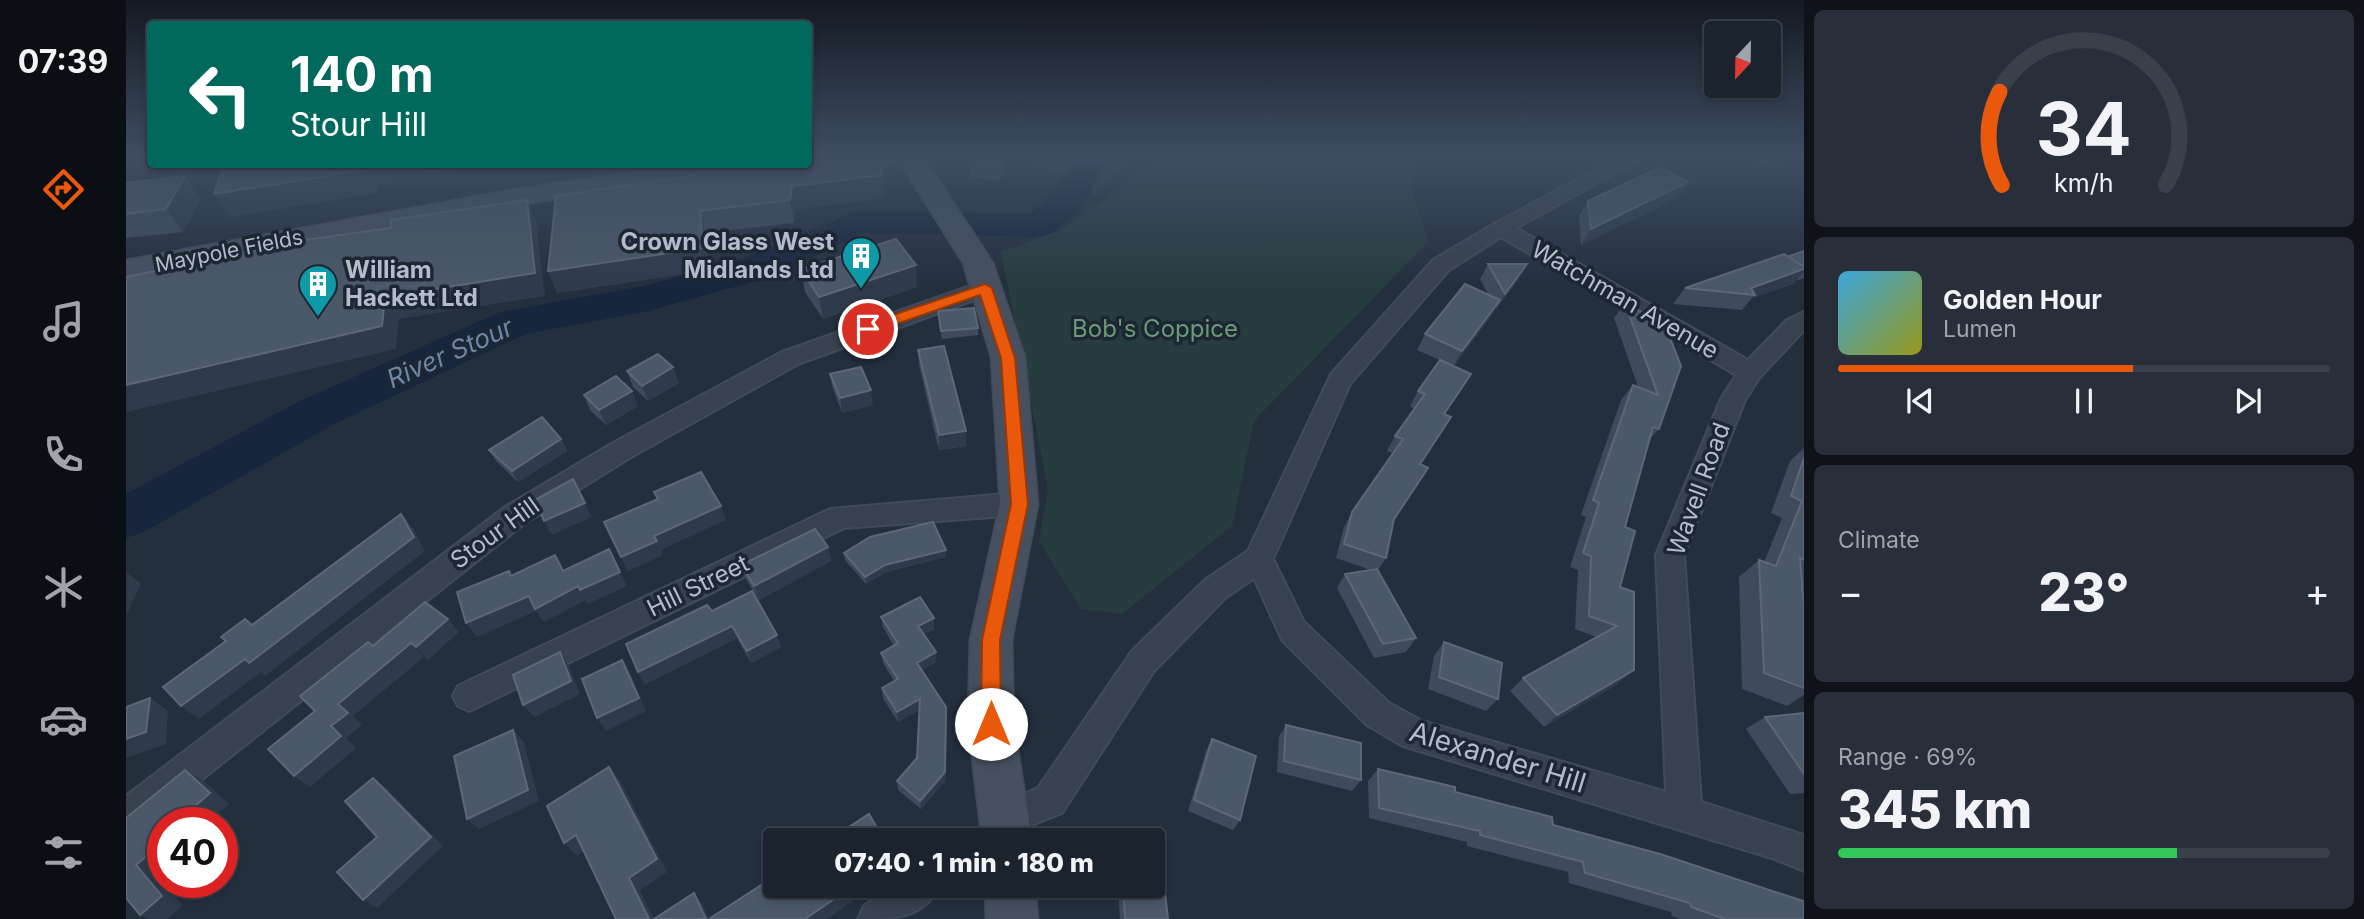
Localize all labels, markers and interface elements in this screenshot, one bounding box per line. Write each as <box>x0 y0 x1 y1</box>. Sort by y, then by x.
north arrow <box>1704 21 1782 98</box>
map controls <box>1704 21 1781 98</box>
text: 07:39 <box>18 42 108 81</box>
text: 140 m <box>290 45 434 104</box>
icon: left <box>175 49 266 140</box>
text: 34 <box>2036 84 2132 173</box>
text: Stour Hill <box>290 105 427 144</box>
icon: directions <box>39 165 88 214</box>
text: km/h <box>2054 167 2114 197</box>
street label: Maypole Fields <box>153 224 305 277</box>
place label: Crown Glass West Midlands Ltd <box>620 227 834 284</box>
street label: Watchman Avenue <box>1527 234 1724 365</box>
building icon: Crown Glass West Midlands Ltd <box>840 235 882 290</box>
place label: William Hackett Ltd <box>345 255 478 312</box>
building icon: William Hackett Ltd <box>297 263 339 318</box>
text: Golden Hour <box>1943 284 2102 315</box>
icon: music <box>39 297 88 346</box>
pin <box>838 299 898 359</box>
water label: River Stour <box>382 310 519 394</box>
icon: arrive <box>849 310 887 348</box>
park label: Bob's Coppice <box>1072 314 1238 343</box>
text: Lumen <box>1943 315 2017 343</box>
icon: previous <box>1901 382 1939 420</box>
icon: pause <box>2065 382 2103 420</box>
icon: next <box>2229 382 2267 420</box>
street label: Wavell Road <box>1661 419 1736 559</box>
icon: phone <box>39 430 88 479</box>
street label: Stour Hill <box>445 491 545 574</box>
text: Climate <box>1838 526 1920 554</box>
street label: Hill Street <box>642 548 754 623</box>
text: 23° <box>2038 561 2130 624</box>
icon: climate <box>39 563 88 612</box>
text: − <box>1838 569 1863 615</box>
text: + <box>2305 569 2330 615</box>
position arrow <box>954 687 1028 761</box>
icon: car <box>39 695 88 744</box>
street label: Alexander Hill <box>1406 714 1590 800</box>
text: Range · 69% <box>1838 743 1977 771</box>
text: 345 km <box>1838 778 2032 841</box>
speed limit sign: 40 <box>147 807 238 898</box>
icon: filters <box>39 828 88 877</box>
text: 07:40 · 1 min · 180 m <box>834 847 1094 878</box>

